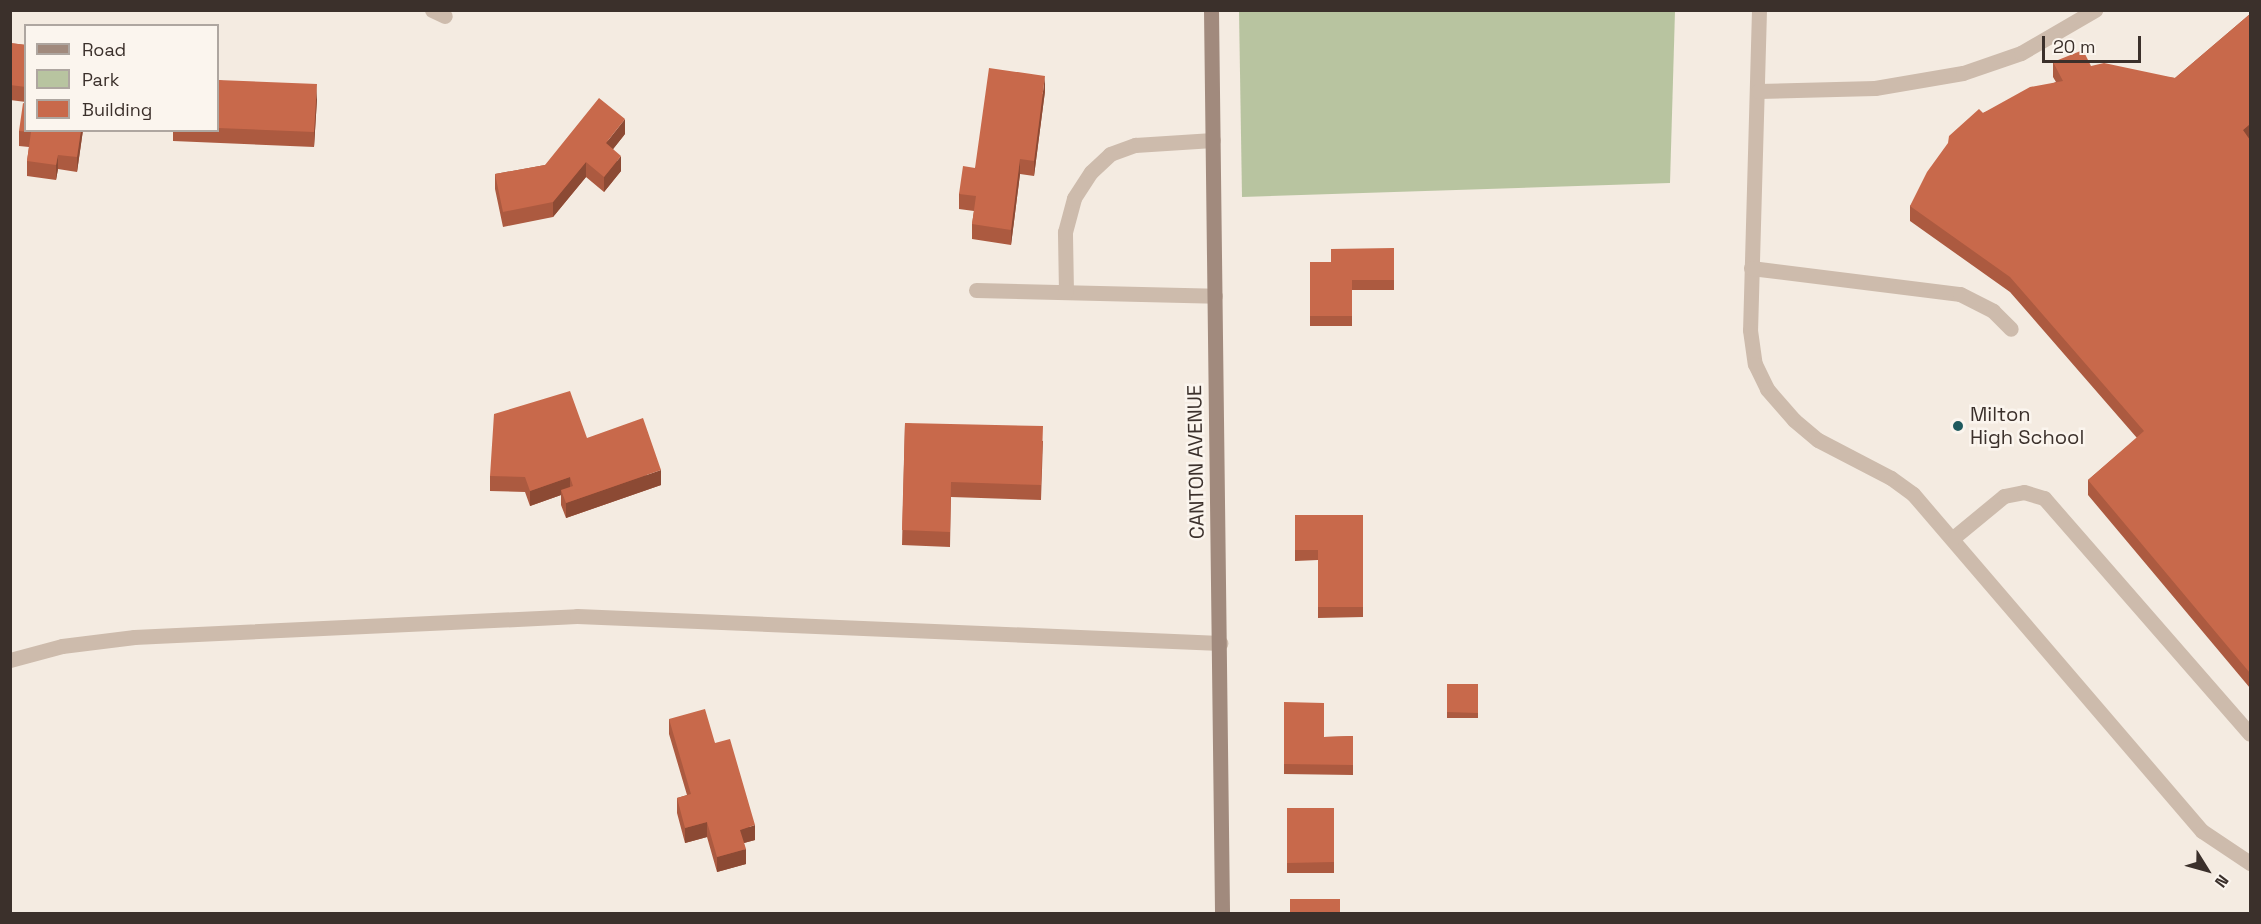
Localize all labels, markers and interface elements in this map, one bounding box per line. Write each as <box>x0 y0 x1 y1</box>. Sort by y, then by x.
legend <box>24 24 219 132</box>
scale bar <box>2045 24 2144 62</box>
text: 20 m <box>2053 35 2096 58</box>
text: Road <box>82 38 126 61</box>
text: Park <box>82 68 119 91</box>
text: Building <box>82 98 152 121</box>
street label: CANTON AVENUE <box>1183 385 1209 539</box>
place label: Milton High School <box>1970 402 2084 449</box>
marker: Milton High School <box>1951 419 1965 433</box>
north arrow <box>2177 840 2237 900</box>
text: N <box>2210 871 2233 892</box>

